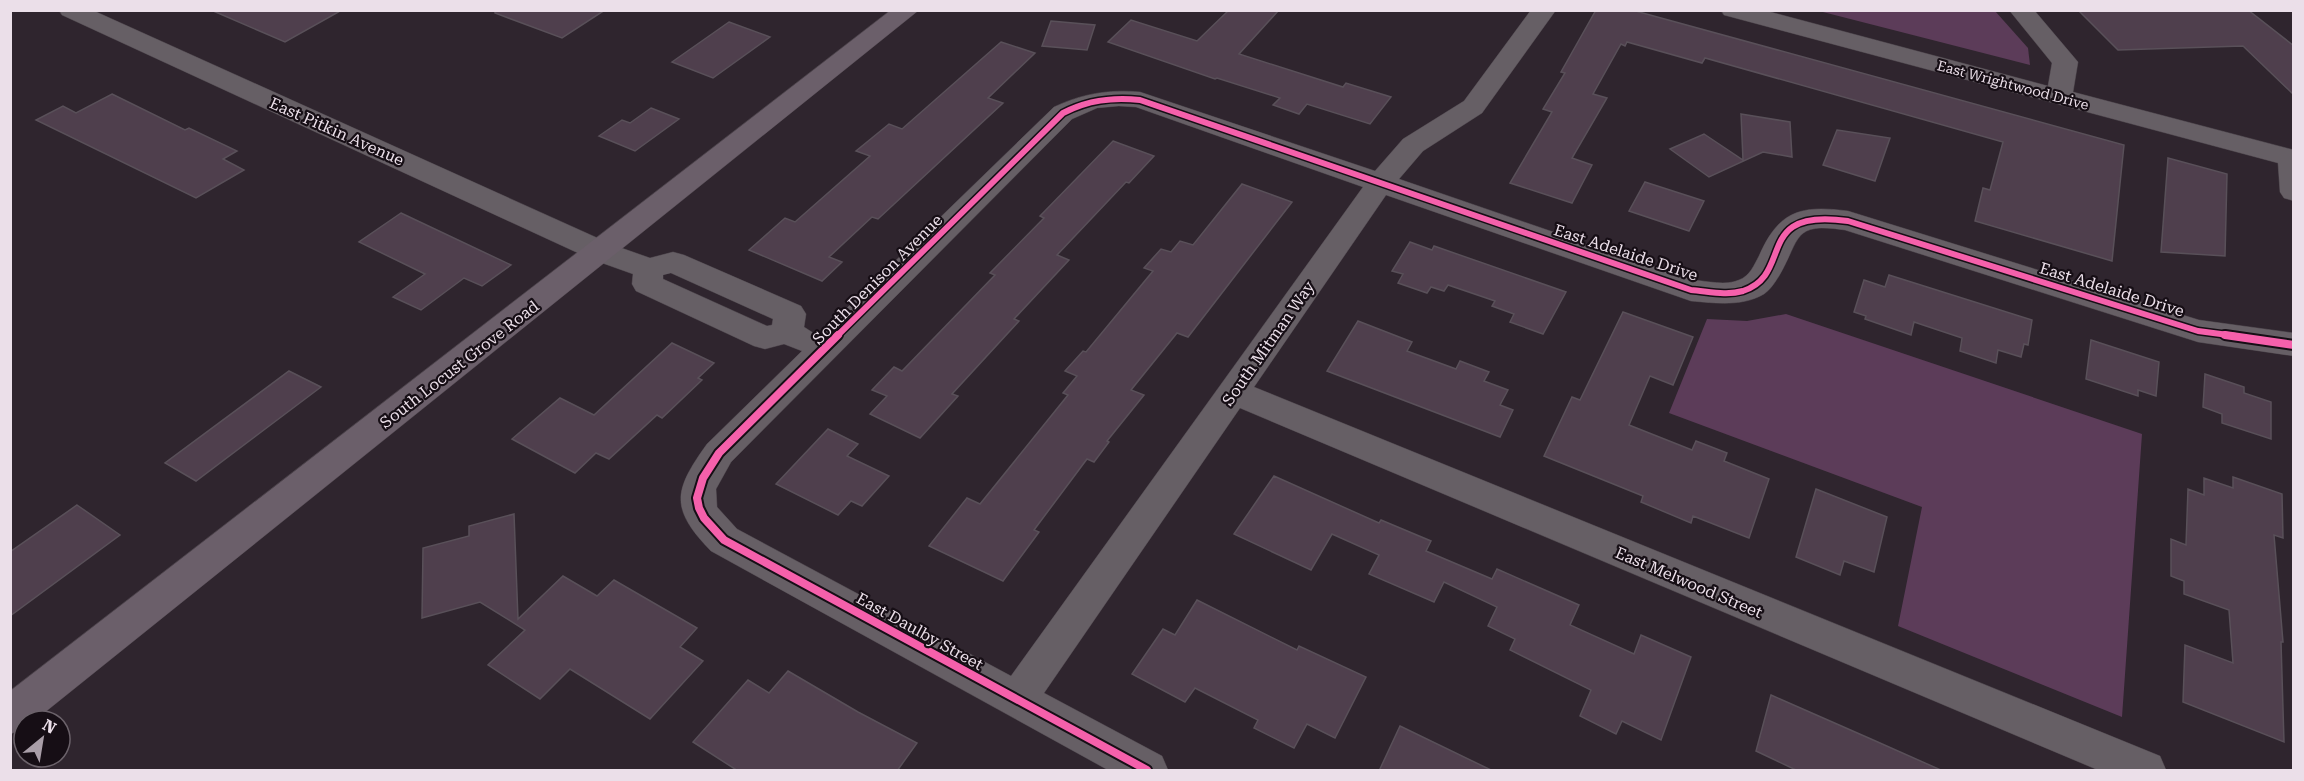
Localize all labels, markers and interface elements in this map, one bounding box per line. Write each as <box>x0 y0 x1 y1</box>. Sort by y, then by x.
street label: East Wrightwood Drive <box>1936 57 2091 113</box>
street label: East Pitkin Avenue <box>267 93 407 170</box>
street label: South Denison Avenue <box>808 210 947 348</box>
street label: East Adelaide Drive <box>1551 220 1700 285</box>
street label: East Adelaide Drive <box>2037 258 2187 321</box>
street label: South Mitman Way <box>1218 277 1319 409</box>
street label: South Locust Grove Road <box>376 296 542 432</box>
street label: East Melwood Street <box>1612 543 1765 622</box>
street label: East Daulby Street <box>853 589 986 674</box>
north arrow <box>12 709 72 769</box>
text: N <box>39 715 59 738</box>

